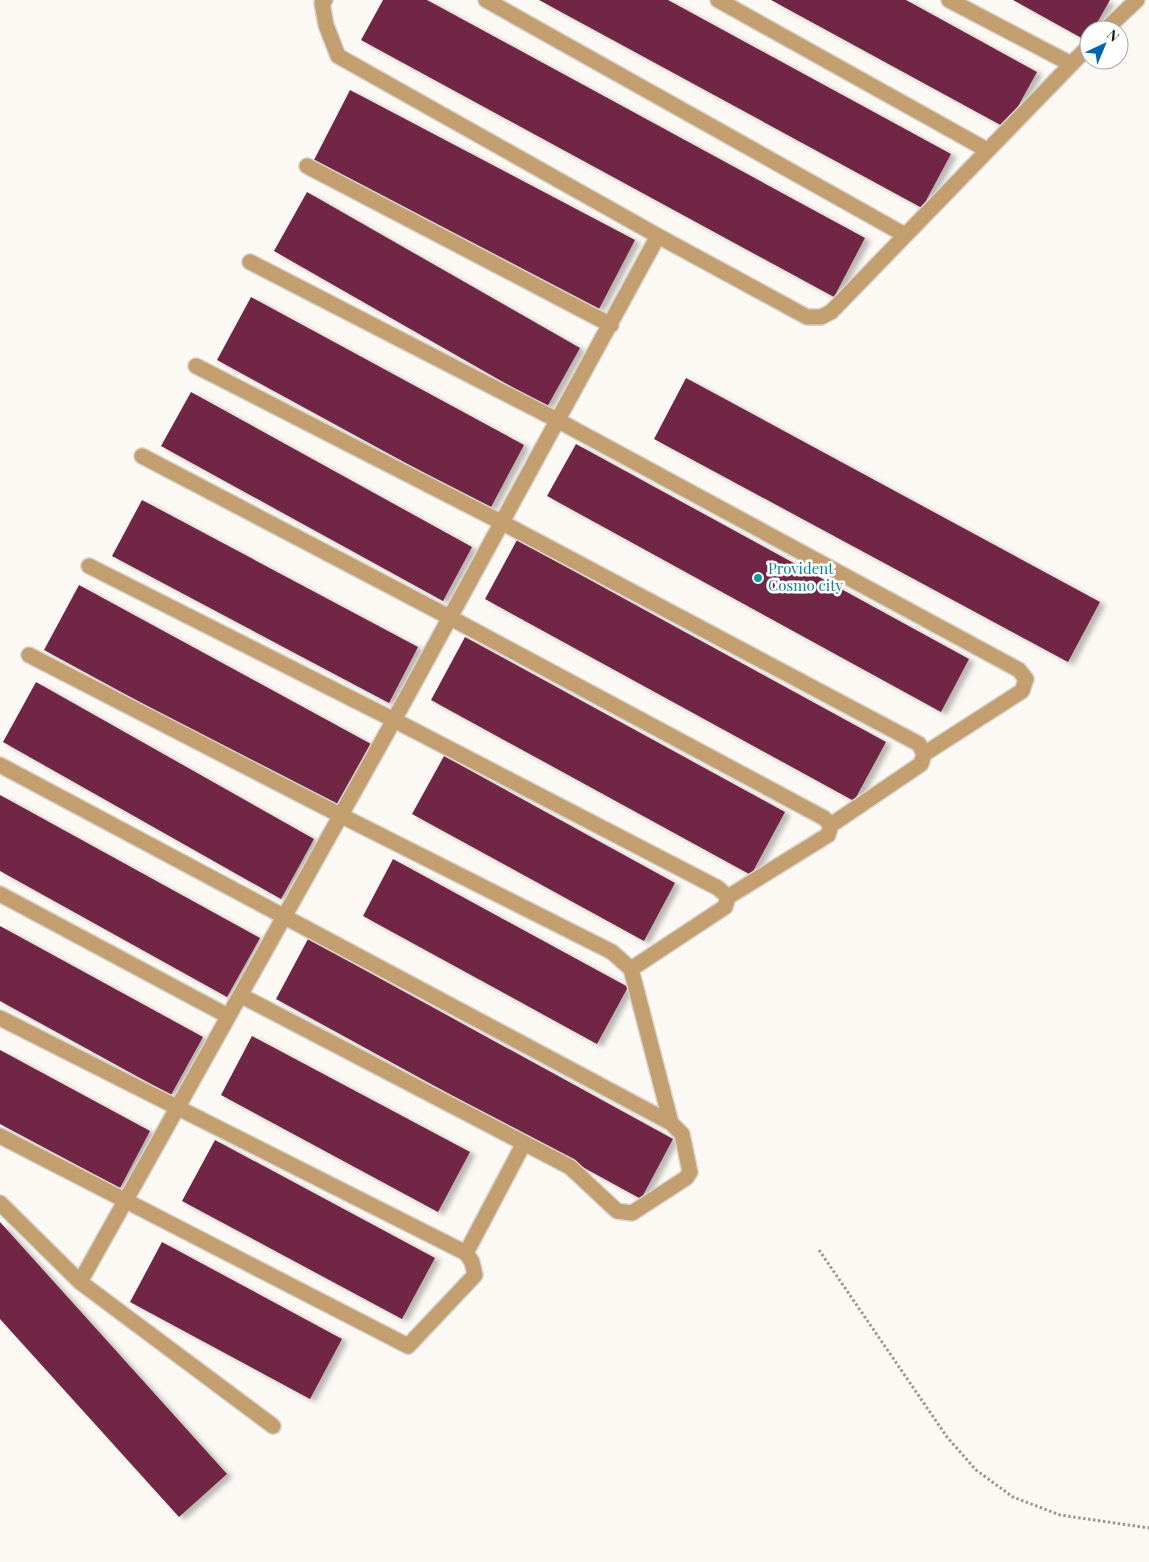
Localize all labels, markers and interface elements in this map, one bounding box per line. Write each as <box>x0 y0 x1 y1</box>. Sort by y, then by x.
north arrow <box>1079 20 1129 70</box>
text: N <box>1103 25 1124 46</box>
place label: Provident Cosmo city <box>768 558 844 595</box>
marker: Provident Cosmo city <box>752 572 764 584</box>

